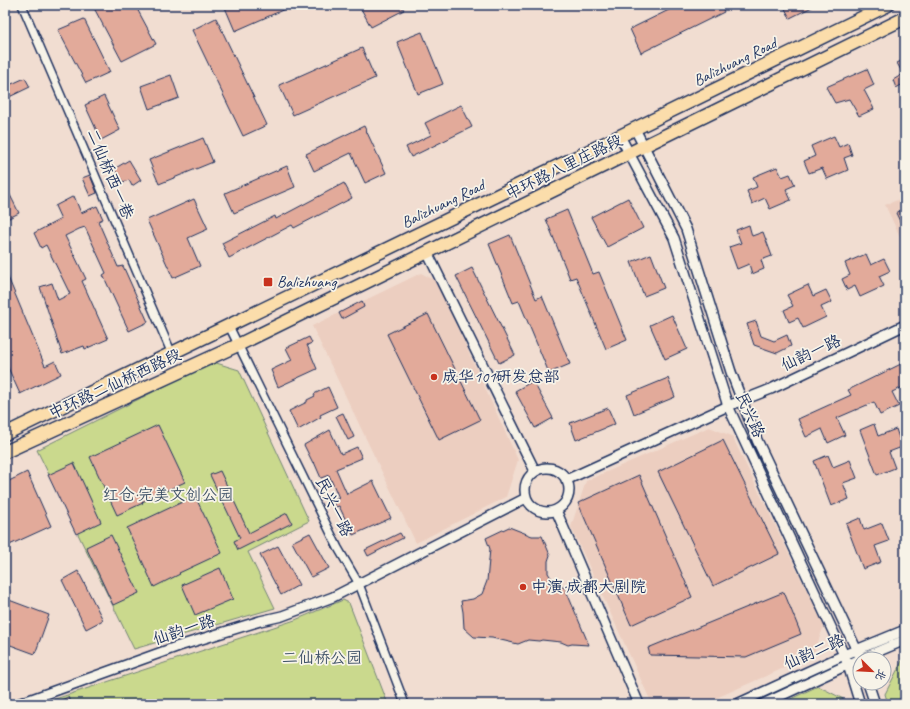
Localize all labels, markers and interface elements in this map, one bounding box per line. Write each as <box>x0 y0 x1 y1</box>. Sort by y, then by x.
street label: Balizhuang Road <box>690 32 782 91</box>
street label: 二仙桥西一巷 <box>82 126 138 222</box>
street label: 中环路八里庄路段 <box>502 130 626 204</box>
street label: Balizhuang Road <box>398 174 490 233</box>
place label: Balizhuang <box>277 272 337 292</box>
marker: Balizhuang <box>262 276 274 288</box>
street label: 仙韵一路 <box>778 330 844 376</box>
street label: 中环路二仙桥西路段 <box>46 345 184 423</box>
place label: 成华101研发总部 <box>442 367 560 387</box>
marker: 成华101研发总部 <box>429 372 439 382</box>
street label: 民兴路 <box>731 389 769 441</box>
street label: 民兴一路 <box>311 474 357 540</box>
park label: 红仓·完美文创公园 <box>103 485 234 505</box>
place label: 中演·成都大剧院 <box>531 577 646 597</box>
marker: 中演·成都大剧院 <box>518 582 528 592</box>
street label: 仙韵一路 <box>150 611 218 649</box>
street label: 仙韵二路 <box>781 630 847 674</box>
park label: 二仙桥公园 <box>282 648 362 668</box>
north arrow <box>852 651 892 691</box>
text: 北 <box>873 667 890 683</box>

